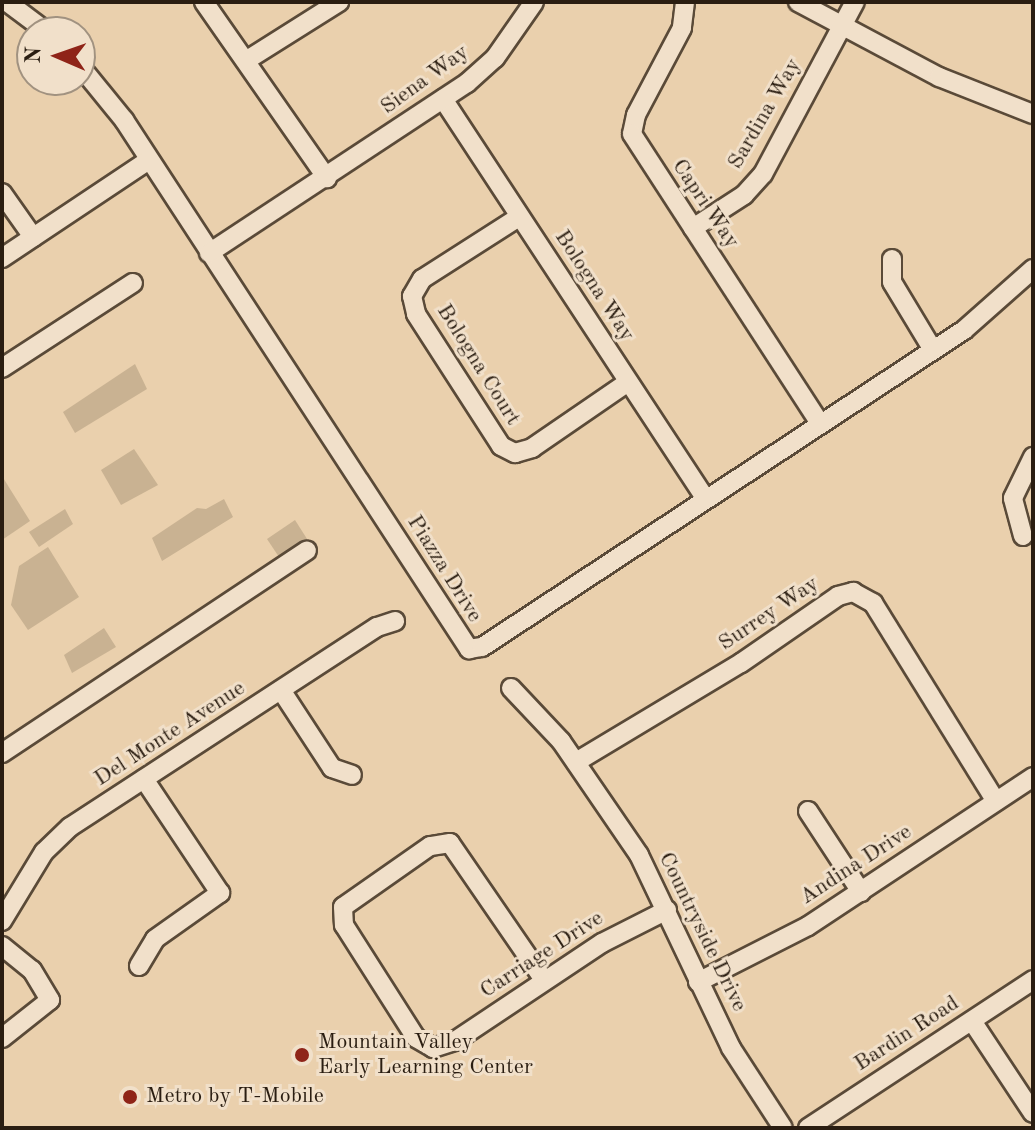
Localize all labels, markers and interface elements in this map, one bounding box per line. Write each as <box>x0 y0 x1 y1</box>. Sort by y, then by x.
north arrow <box>16 16 96 96</box>
street label: Siena Way <box>376 39 474 121</box>
text: N <box>23 46 45 64</box>
street label: Sardina Way <box>723 54 807 174</box>
street label: Capri Way <box>666 154 744 254</box>
street label: Bologna Way <box>548 225 640 347</box>
street label: Bologna Court <box>430 300 526 430</box>
street label: Piazza Drive <box>401 511 487 627</box>
street label: Surrey Way <box>714 571 824 657</box>
street label: Del Monte Avenue <box>90 675 250 793</box>
street label: Andina Drive <box>795 819 917 911</box>
street label: Countryside Drive <box>652 848 752 1016</box>
street label: Carriage Drive <box>475 905 609 1005</box>
street label: Bardin Road <box>850 990 964 1078</box>
place label: Mountain Valley Early Learning Center <box>318 1029 533 1080</box>
marker: Mountain Valley Early Learning Center <box>293 1046 311 1064</box>
place label: Metro by T-Mobile <box>146 1084 324 1110</box>
marker: Metro by T-Mobile <box>121 1088 139 1106</box>

